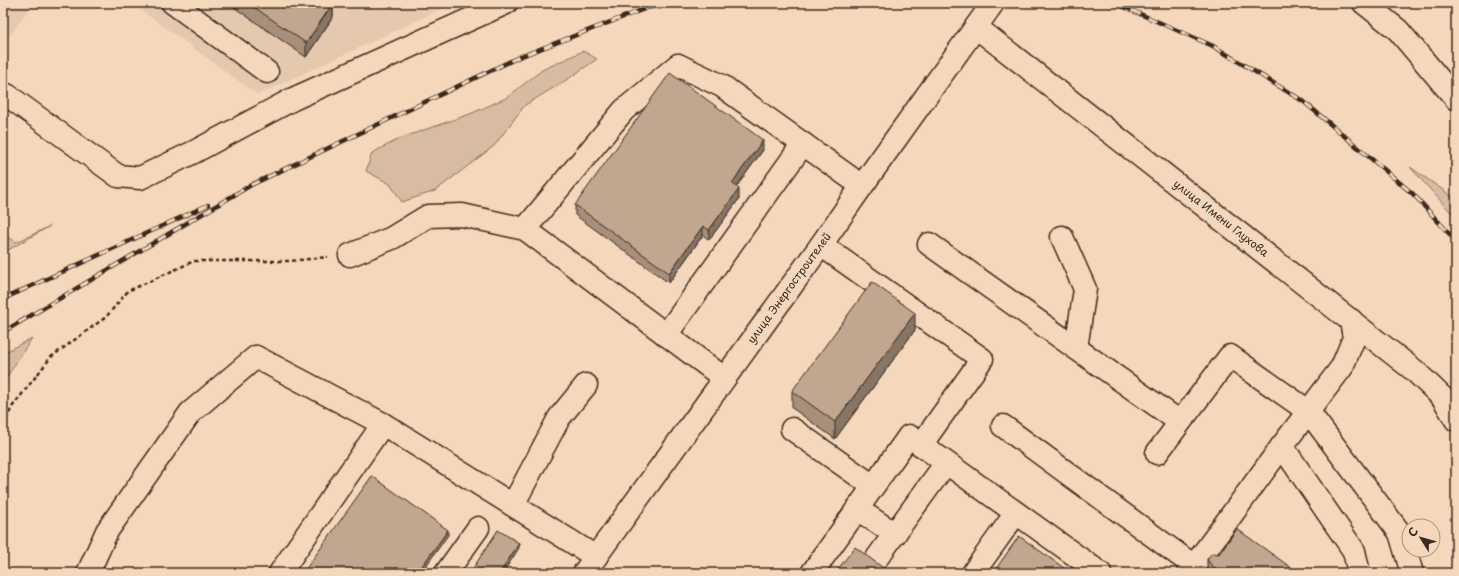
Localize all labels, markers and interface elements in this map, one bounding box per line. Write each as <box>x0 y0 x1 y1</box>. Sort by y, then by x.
street label: улица Имени Глухова <box>1170 175 1273 260</box>
street label: улица Энергостроителей <box>742 229 835 347</box>
north arrow <box>1401 518 1441 558</box>
text: С <box>1403 523 1422 540</box>

